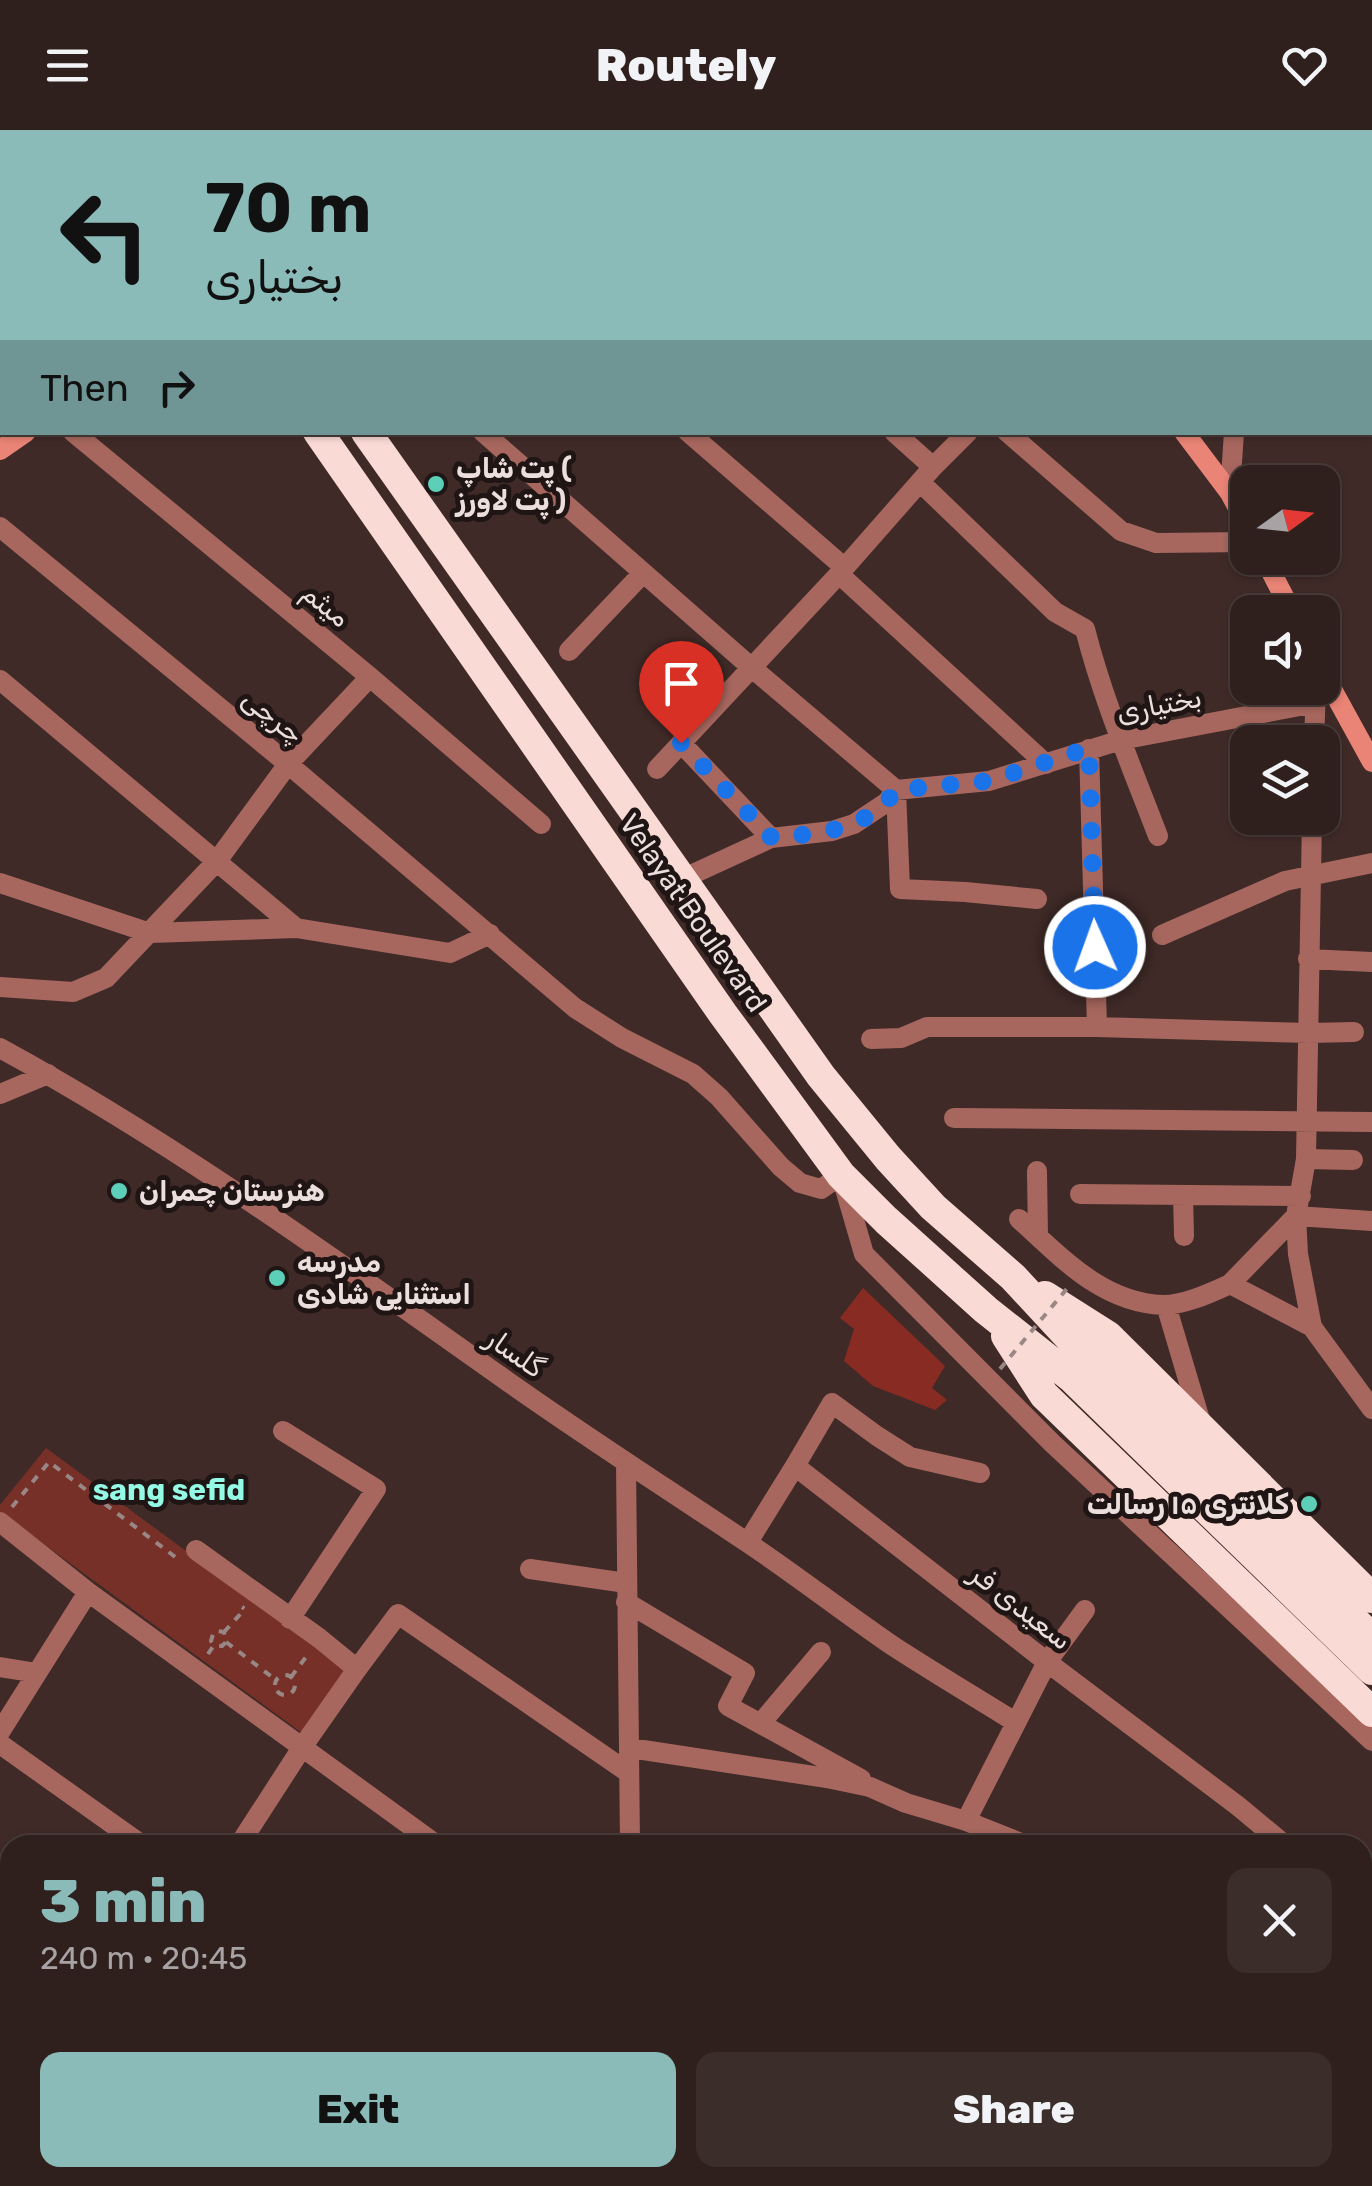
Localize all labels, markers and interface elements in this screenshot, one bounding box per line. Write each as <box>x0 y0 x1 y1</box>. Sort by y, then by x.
icon: menu <box>40 38 95 93</box>
icon: heart <box>1277 38 1332 93</box>
text: Routely <box>596 39 776 92</box>
text: 70 m <box>205 167 372 250</box>
icon: left <box>40 170 170 300</box>
text: بختیاری <box>205 251 344 304</box>
icon: right <box>149 360 204 415</box>
text: Then <box>40 365 129 411</box>
place label: پت شاپ ( پت لاورز ) <box>454 452 572 520</box>
north arrow <box>1230 465 1340 575</box>
map controls <box>1230 465 1340 835</box>
marker: پت شاپ ( پت لاورز ) <box>425 473 447 495</box>
street label: میثم <box>294 576 357 636</box>
button: sound <box>1230 595 1340 705</box>
pin <box>639 641 724 744</box>
icon: arrive <box>654 656 709 711</box>
street label: چرچی <box>236 681 310 751</box>
street label: بختیاری <box>1114 681 1204 729</box>
button: layers <box>1230 725 1340 835</box>
street label: Velayat Boulevard <box>612 808 774 1018</box>
position arrow <box>1043 895 1147 999</box>
place label: هنرستان چمران <box>139 1175 325 1208</box>
marker: هنرستان چمران <box>108 1180 130 1202</box>
place label: مدرسه استثنایی شادی <box>297 1246 471 1311</box>
marker: مدرسه استثنایی شادی <box>266 1267 288 1289</box>
street label: گلسار <box>478 1320 550 1385</box>
district label: sang sefid <box>93 1472 245 1508</box>
place label: کلانتری ۱۵ رسالت <box>1087 1488 1289 1521</box>
marker: کلانتری ۱۵ رسالت <box>1298 1493 1320 1515</box>
street label: سعیدی فر <box>962 1556 1078 1657</box>
text: 3 min <box>40 1866 206 1937</box>
button: close <box>1227 1868 1332 1973</box>
text: 240 m · 20:45 <box>40 1939 247 1977</box>
button: Exit <box>40 2052 676 2167</box>
button: Share <box>696 2052 1332 2167</box>

